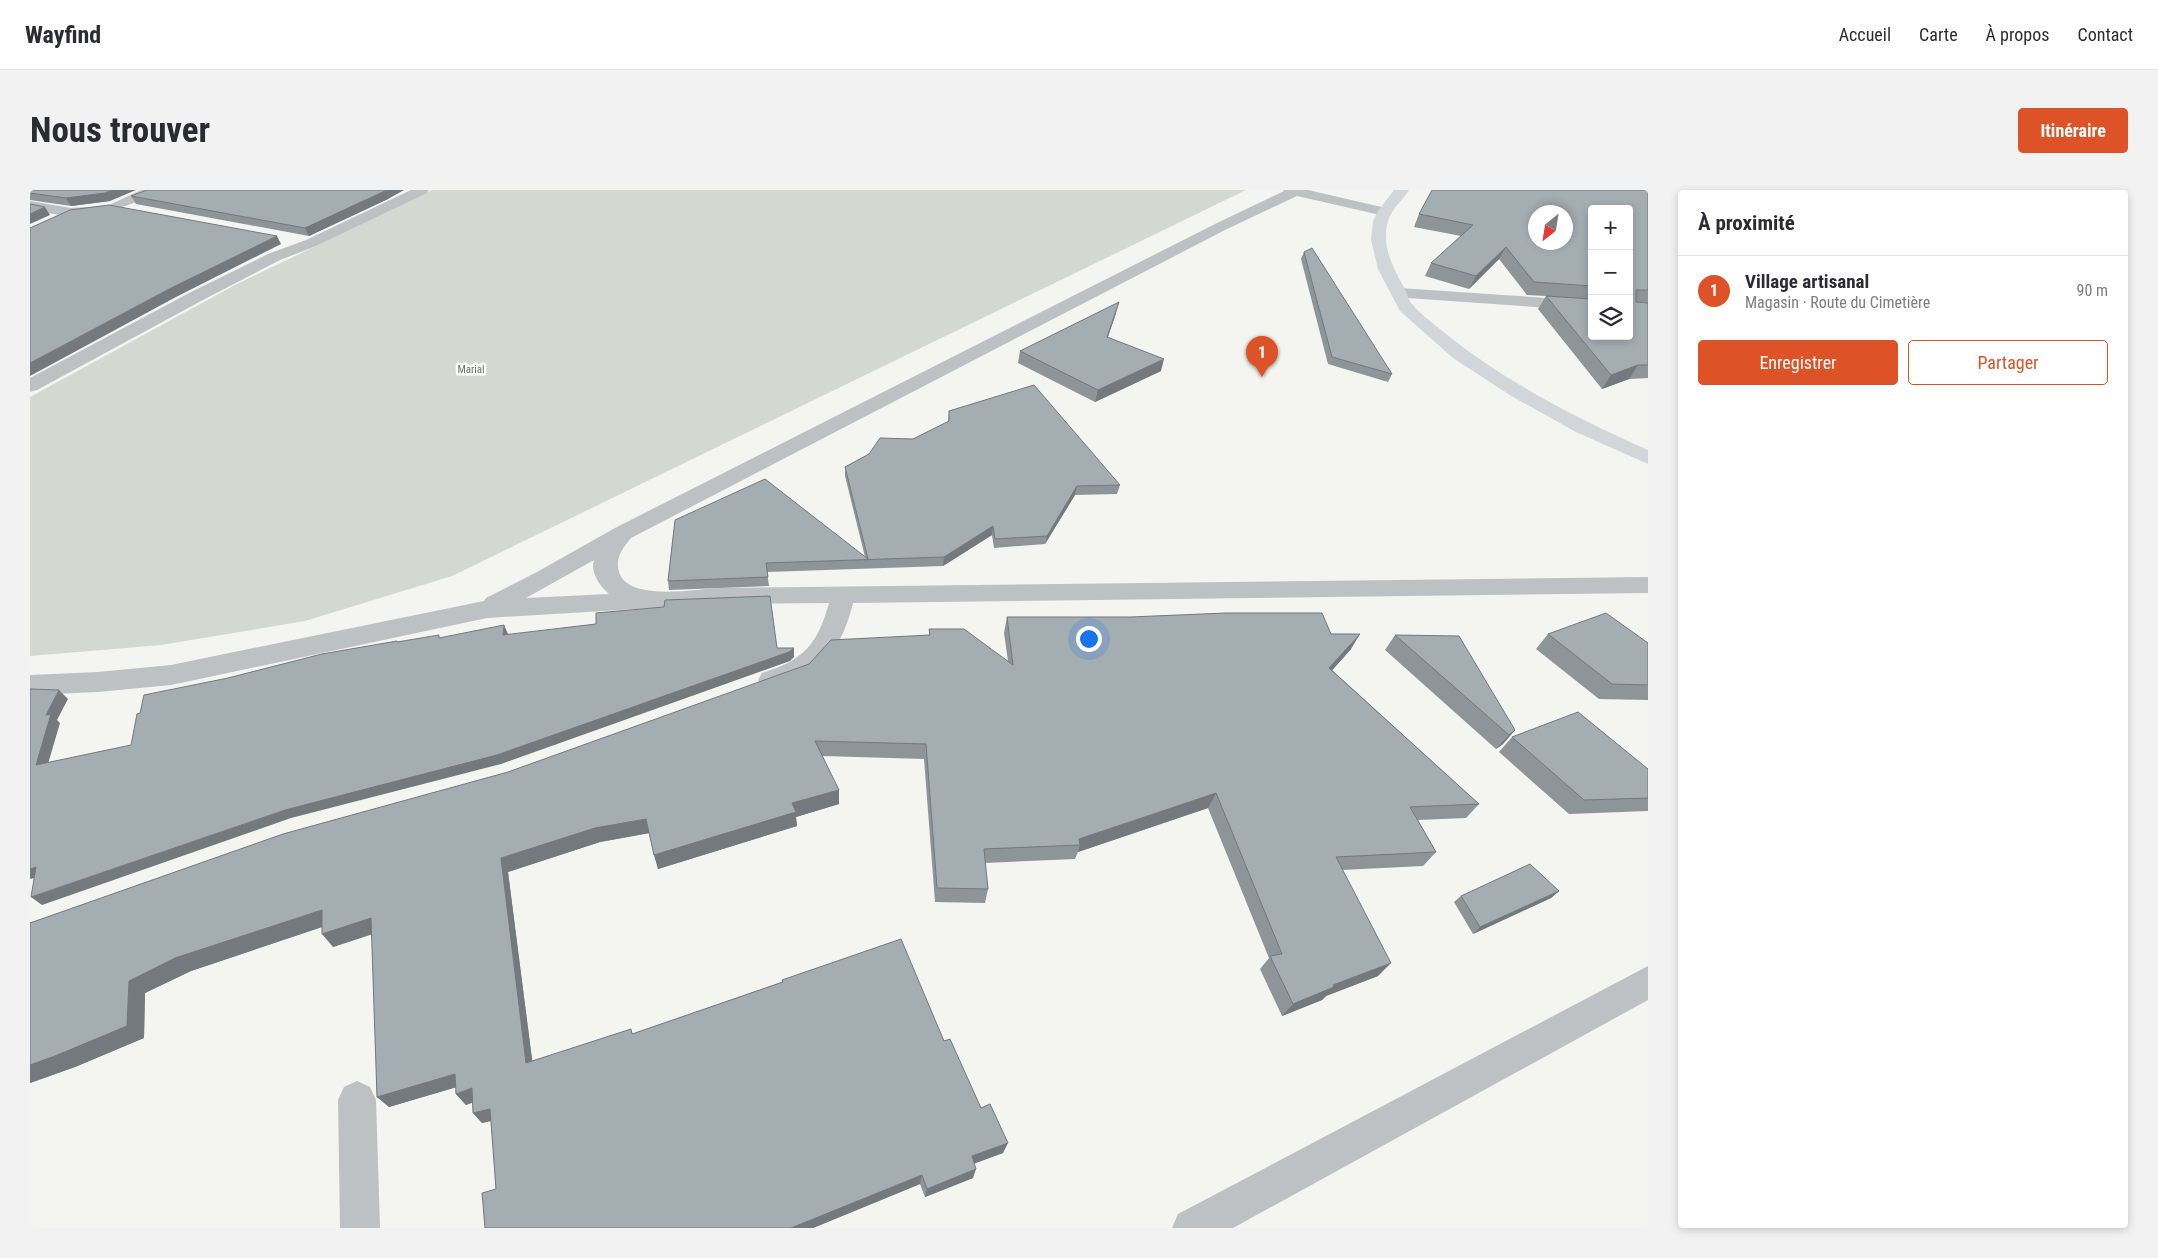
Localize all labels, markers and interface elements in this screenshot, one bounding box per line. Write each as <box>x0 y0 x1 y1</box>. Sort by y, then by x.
text: Wayfind <box>25 21 101 49</box>
text: Accueil <box>1839 24 1891 45</box>
text: Carte <box>1919 24 1958 45</box>
text: À propos <box>1986 24 2049 45</box>
text: Contact <box>2077 24 2133 45</box>
button: Itinéraire <box>2018 108 2128 153</box>
text: Nous trouver <box>30 110 210 151</box>
north arrow <box>1528 205 1573 250</box>
map controls <box>1588 205 1633 340</box>
button: + <box>1588 205 1633 250</box>
text: À proximité <box>1698 211 1795 235</box>
button: − <box>1588 250 1633 295</box>
text: Village artisanal <box>1745 270 1869 293</box>
text: 1 <box>1710 281 1718 300</box>
text: 90 m <box>2076 281 2108 300</box>
text: Magasin · Route du Cimetière <box>1745 293 1930 312</box>
button: layers <box>1588 295 1633 340</box>
pin: 1 <box>1246 336 1278 377</box>
button: Enregistrer <box>1698 340 1898 385</box>
button: Partager <box>1908 340 2108 385</box>
park label: Marial <box>457 363 485 376</box>
your location <box>1076 626 1102 652</box>

